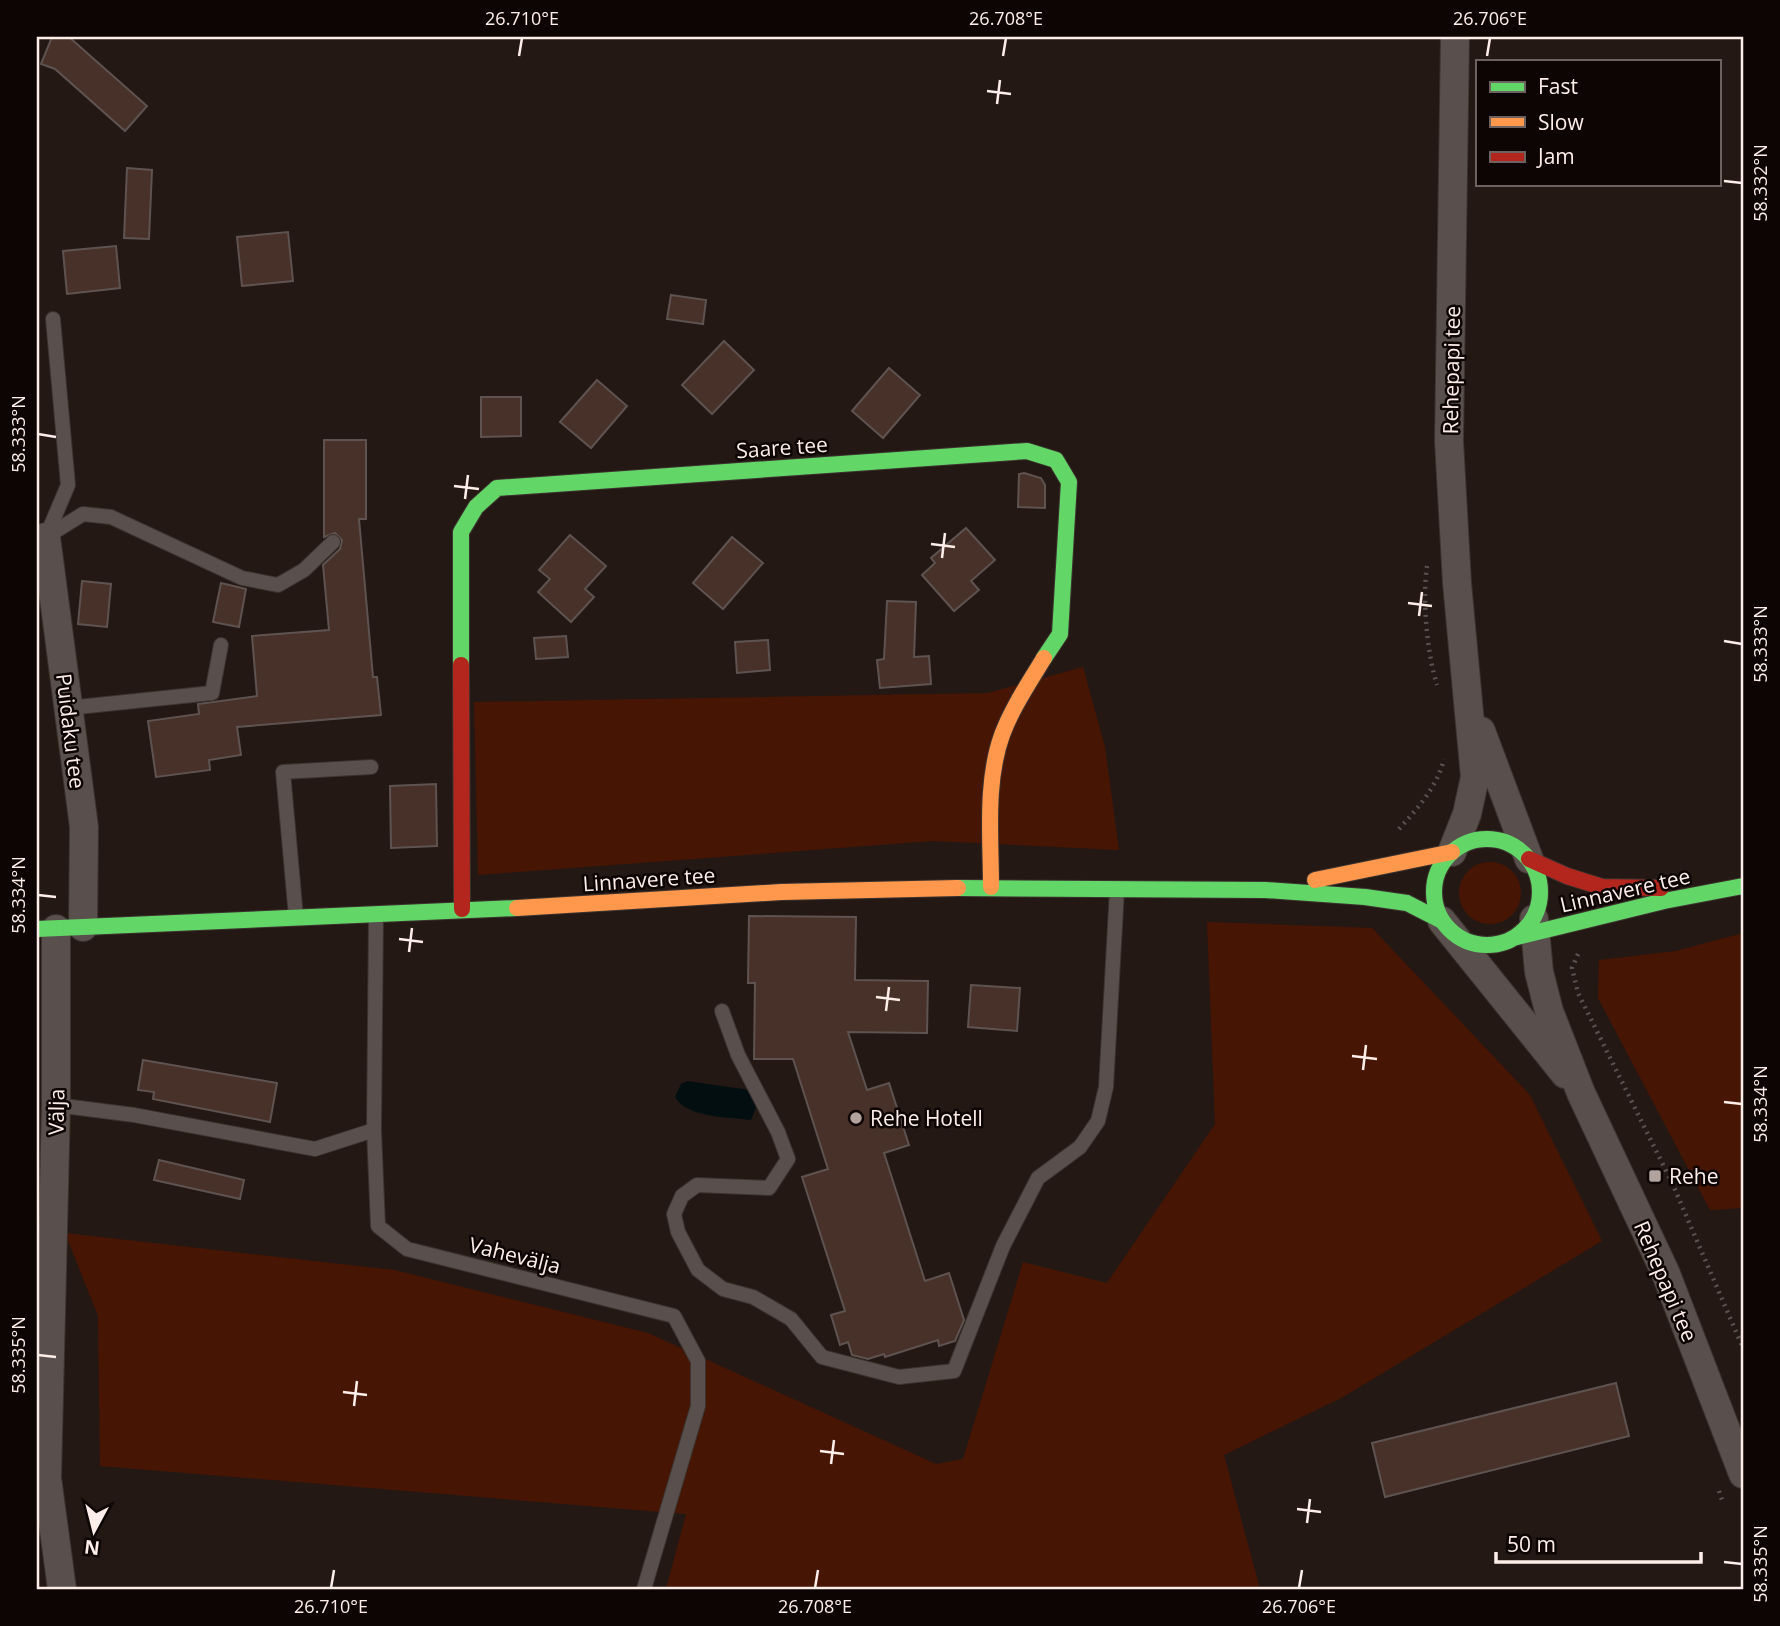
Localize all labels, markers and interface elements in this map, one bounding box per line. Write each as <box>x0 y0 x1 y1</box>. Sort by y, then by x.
text: 26.710°E <box>485 6 559 30</box>
text: 26.708°E <box>969 6 1043 30</box>
text: 26.706°E <box>1453 6 1527 30</box>
legend <box>1476 60 1720 186</box>
text: Fast <box>1538 72 1578 100</box>
text: Slow <box>1538 108 1584 136</box>
text: Jam <box>1536 142 1575 170</box>
text: 58.332°N <box>1748 144 1772 222</box>
street label: Rehepapi tee <box>1436 305 1466 435</box>
text: 58.333°N <box>6 395 30 473</box>
street label: Saare tee <box>735 430 829 464</box>
text: 58.333°N <box>1748 605 1772 683</box>
street label: Puidaku tee <box>50 672 92 790</box>
text: 58.334°N <box>6 856 30 934</box>
street label: Linnavere tee <box>582 860 716 898</box>
street label: Linnavere tee <box>1557 861 1693 919</box>
text: 58.334°N <box>1748 1065 1772 1143</box>
street label: Välja <box>42 1089 70 1135</box>
place label: Rehe Hotell <box>870 1104 983 1132</box>
marker: Rehe Hotell <box>848 1110 864 1126</box>
place label: Rehe <box>1669 1162 1718 1190</box>
marker: Rehe <box>1647 1168 1663 1184</box>
street label: Rehepapi tee <box>1628 1216 1704 1346</box>
street label: Vahevälja <box>466 1230 564 1280</box>
text: 58.335°N <box>6 1316 30 1394</box>
north arrow <box>60 1496 130 1566</box>
scale bar <box>1496 1521 1701 1565</box>
text: 58.335°N <box>1748 1525 1772 1603</box>
text: 50 m <box>1507 1530 1556 1558</box>
text: N <box>83 1534 101 1562</box>
text: 26.710°E <box>294 1594 368 1618</box>
text: 26.708°E <box>778 1594 852 1618</box>
text: 26.706°E <box>1262 1594 1336 1618</box>

